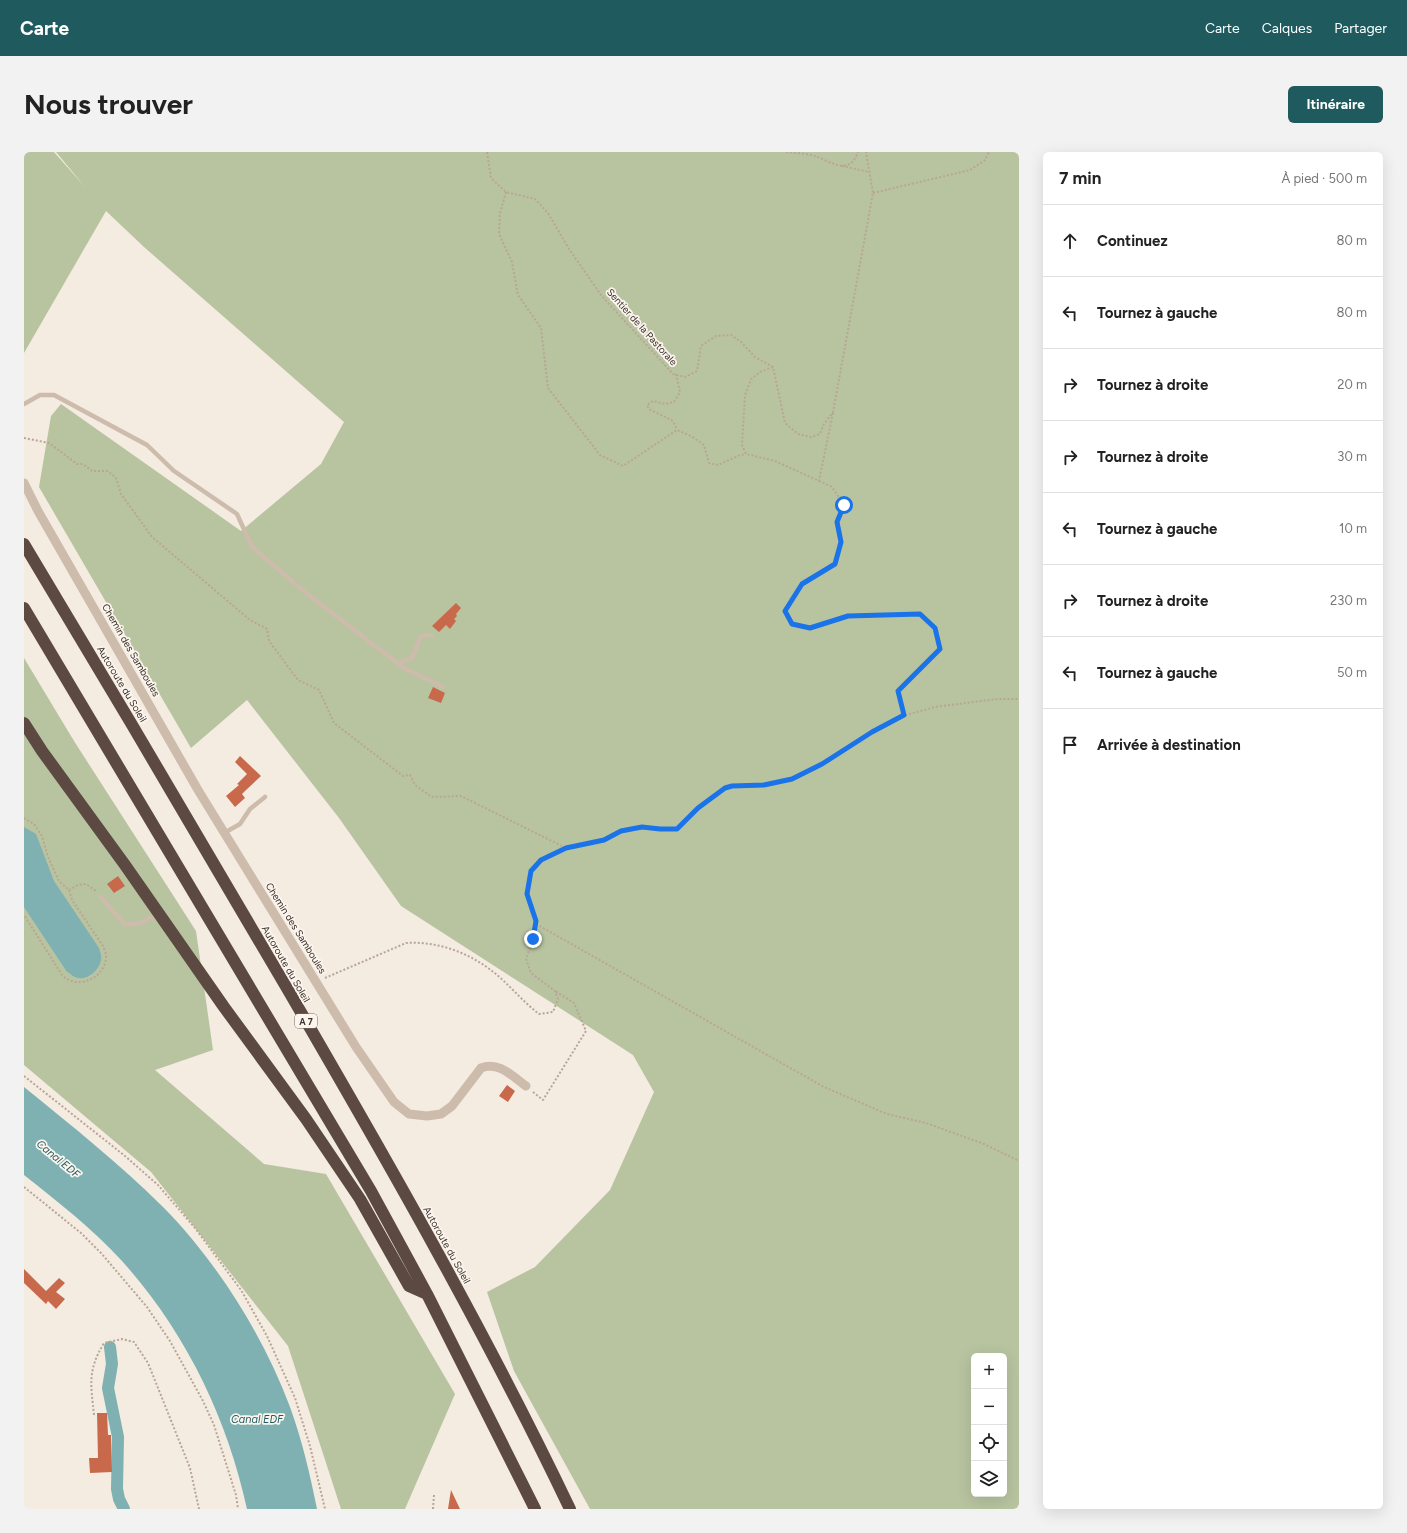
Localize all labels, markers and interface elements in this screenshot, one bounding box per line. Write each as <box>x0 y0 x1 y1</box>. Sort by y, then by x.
text: Carte <box>20 17 69 40</box>
text: Carte <box>1205 20 1240 37</box>
text: Calques <box>1262 20 1312 37</box>
text: Partager <box>1334 20 1387 37</box>
button: Itinéraire <box>1288 86 1383 123</box>
text: Nous trouver <box>24 87 193 121</box>
text: 7 min <box>1059 168 1101 188</box>
text: À pied · 500 m <box>1281 171 1367 186</box>
icon: ahead <box>1059 230 1081 252</box>
text: Continuez <box>1097 232 1168 250</box>
text: 80 m <box>1336 233 1367 248</box>
street label: Sentier de la Pastorale <box>604 286 680 369</box>
icon: left <box>1059 302 1081 324</box>
text: Tournez à gauche <box>1097 304 1217 322</box>
text: 80 m <box>1336 305 1367 320</box>
icon: right <box>1059 374 1081 396</box>
text: Tournez à droite <box>1097 376 1208 394</box>
text: 20 m <box>1337 377 1367 392</box>
icon: right <box>1059 446 1081 468</box>
text: Tournez à droite <box>1097 448 1208 466</box>
text: 30 m <box>1337 449 1367 464</box>
route start <box>835 496 853 514</box>
icon: left <box>1059 518 1081 540</box>
text: Tournez à gauche <box>1097 520 1217 538</box>
text: 10 m <box>1339 521 1367 536</box>
icon: right <box>1059 590 1081 612</box>
text: Tournez à droite <box>1097 592 1208 610</box>
text: 230 m <box>1330 593 1367 608</box>
street label: Chemin des Samboules <box>99 601 163 699</box>
street label: Autoroute du Soleil <box>94 644 150 724</box>
icon: left <box>1059 662 1081 684</box>
text: Tournez à gauche <box>1097 664 1217 682</box>
text: 50 m <box>1337 665 1367 680</box>
icon: arrive <box>1059 734 1081 756</box>
text: Arrivée à destination <box>1097 736 1241 754</box>
street label: Chemin des Samboules <box>263 880 329 976</box>
street label: Autoroute du Soleil <box>259 923 313 1005</box>
route end <box>524 930 542 948</box>
road number: A 7 <box>295 1014 317 1028</box>
water label: Canal EDF <box>34 1137 83 1181</box>
street label: Autoroute du Soleil <box>420 1204 474 1286</box>
map controls <box>971 1353 1007 1497</box>
button: + <box>971 1353 1007 1389</box>
button: − <box>971 1389 1007 1425</box>
water label: Canal EDF <box>231 1413 284 1426</box>
button: locate <box>971 1425 1007 1461</box>
button: layers <box>971 1461 1007 1497</box>

